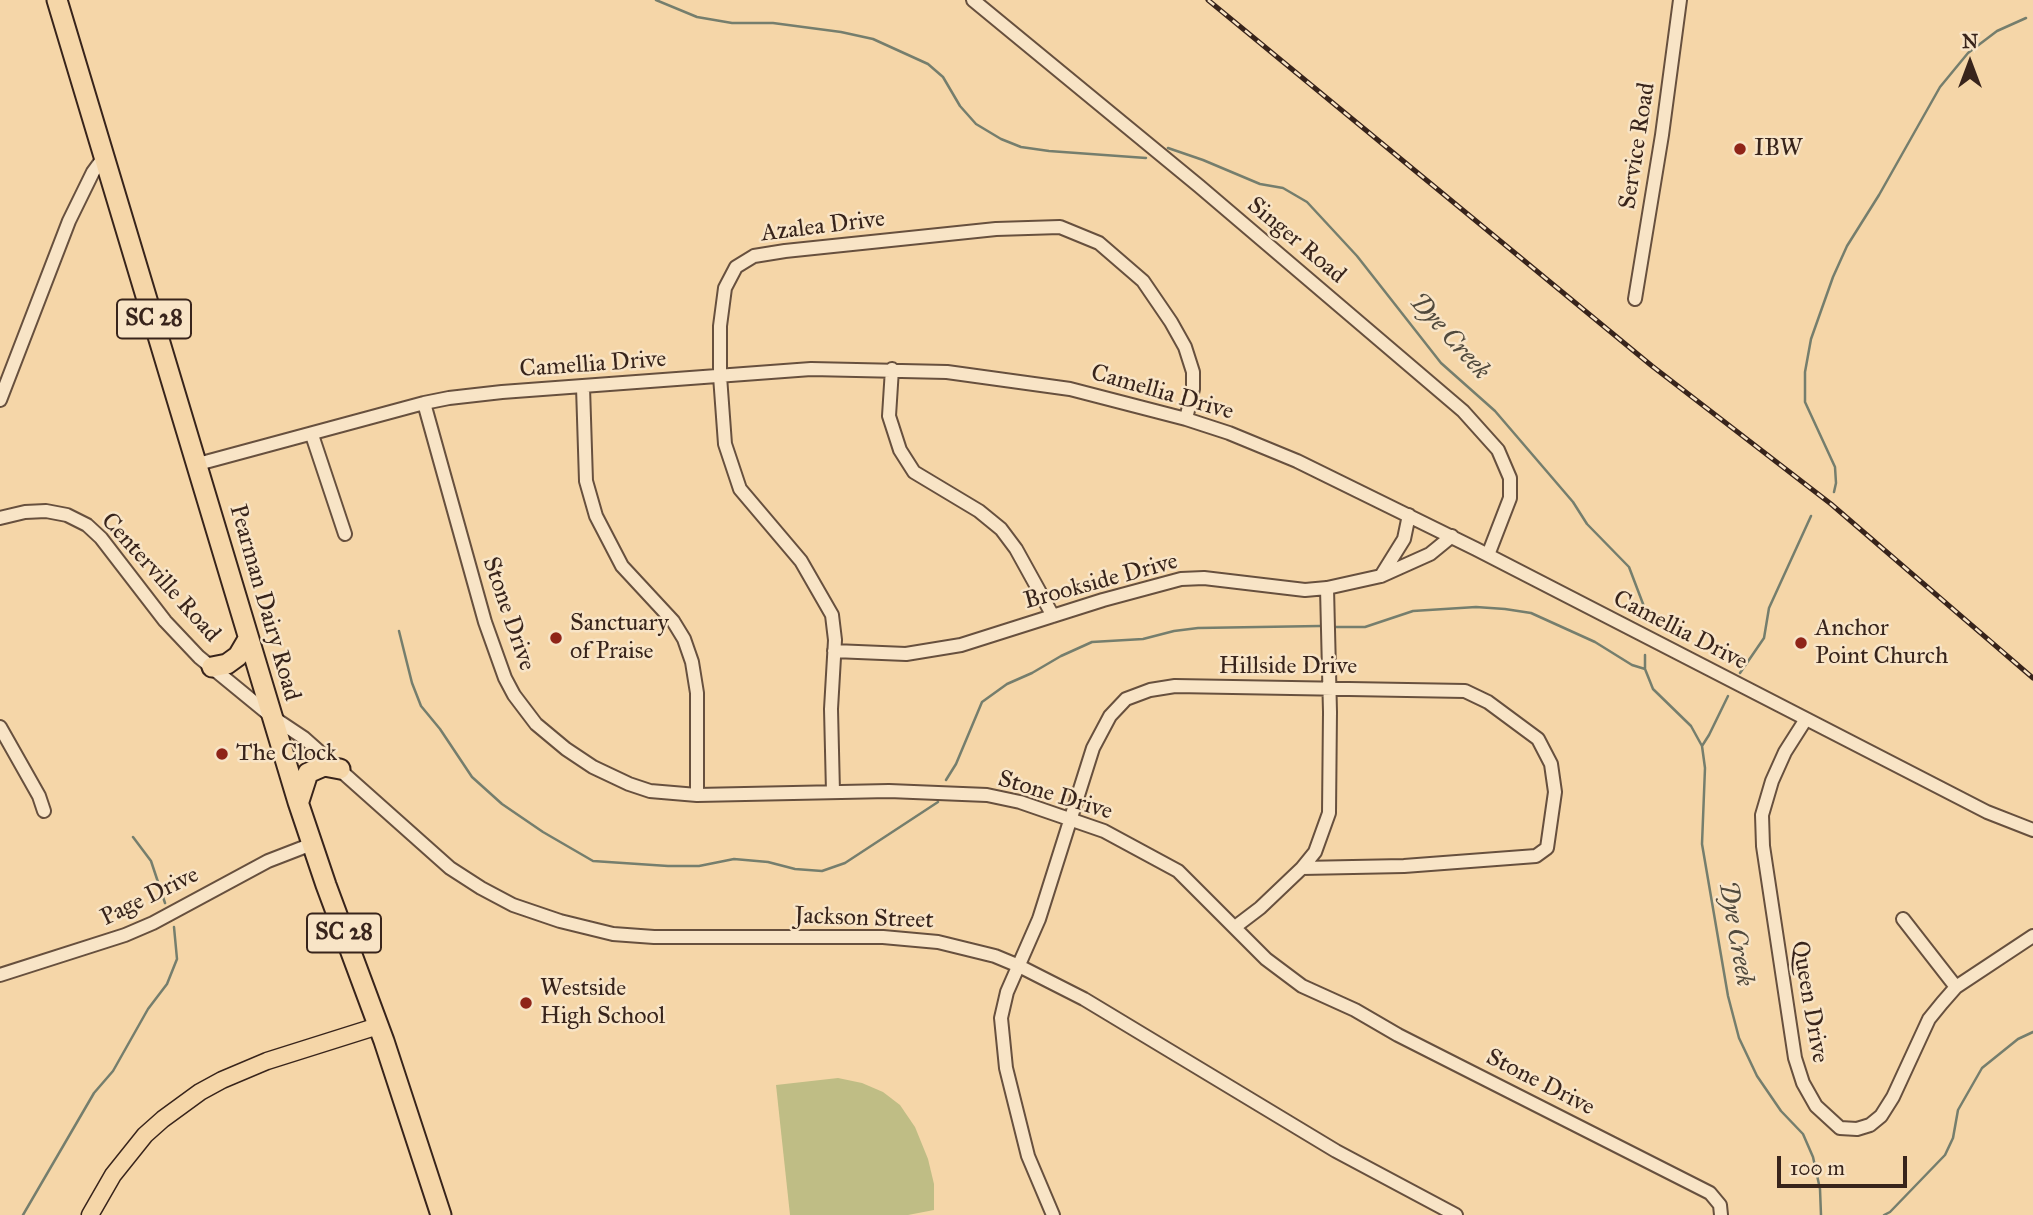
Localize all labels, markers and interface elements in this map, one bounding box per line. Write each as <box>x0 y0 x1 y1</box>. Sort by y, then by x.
north arrow <box>1935 28 2005 98</box>
text: N <box>1962 30 1978 53</box>
street label: Service Road <box>1614 81 1662 211</box>
place label: IBW <box>1754 135 1803 163</box>
marker: IBW <box>1732 141 1748 157</box>
street label: Singer Road <box>1241 191 1351 291</box>
street label: Azalea Drive <box>759 205 887 249</box>
water label: Dye Creek <box>1402 287 1496 387</box>
road number: SC 28 <box>117 300 191 338</box>
street label: Camellia Drive <box>519 346 667 384</box>
street label: Camellia Drive <box>1087 359 1237 427</box>
street label: Pearman Dairy Road <box>222 501 306 705</box>
street label: Centerville Road <box>94 507 226 649</box>
street label: Brookside Drive <box>1021 548 1181 616</box>
street label: Stone Drive <box>475 553 541 675</box>
street label: Camellia Drive <box>1608 585 1752 677</box>
place label: Sanctuary of Praise <box>570 610 669 666</box>
place label: Anchor Point Church <box>1815 615 1948 671</box>
marker: Sanctuary of Praise <box>548 630 564 646</box>
marker: Anchor Point Church <box>1793 635 1809 651</box>
street label: Hillside Drive <box>1219 653 1357 681</box>
place label: The Clock <box>236 740 337 768</box>
marker: The Clock <box>214 746 230 762</box>
street label: Stone Drive <box>994 765 1116 827</box>
street label: Page Drive <box>96 861 204 933</box>
water label: Dye Creek <box>1710 879 1760 989</box>
street label: Jackson Street <box>794 902 934 936</box>
road number: SC 28 <box>307 914 381 952</box>
street label: Queen Drive <box>1784 939 1834 1065</box>
place label: Westside High School <box>540 975 665 1031</box>
marker: Westside High School <box>518 995 534 1011</box>
street label: Stone Drive <box>1481 1043 1599 1123</box>
scale bar <box>1781 1142 1910 1186</box>
text: 100 m <box>1790 1155 1845 1181</box>

